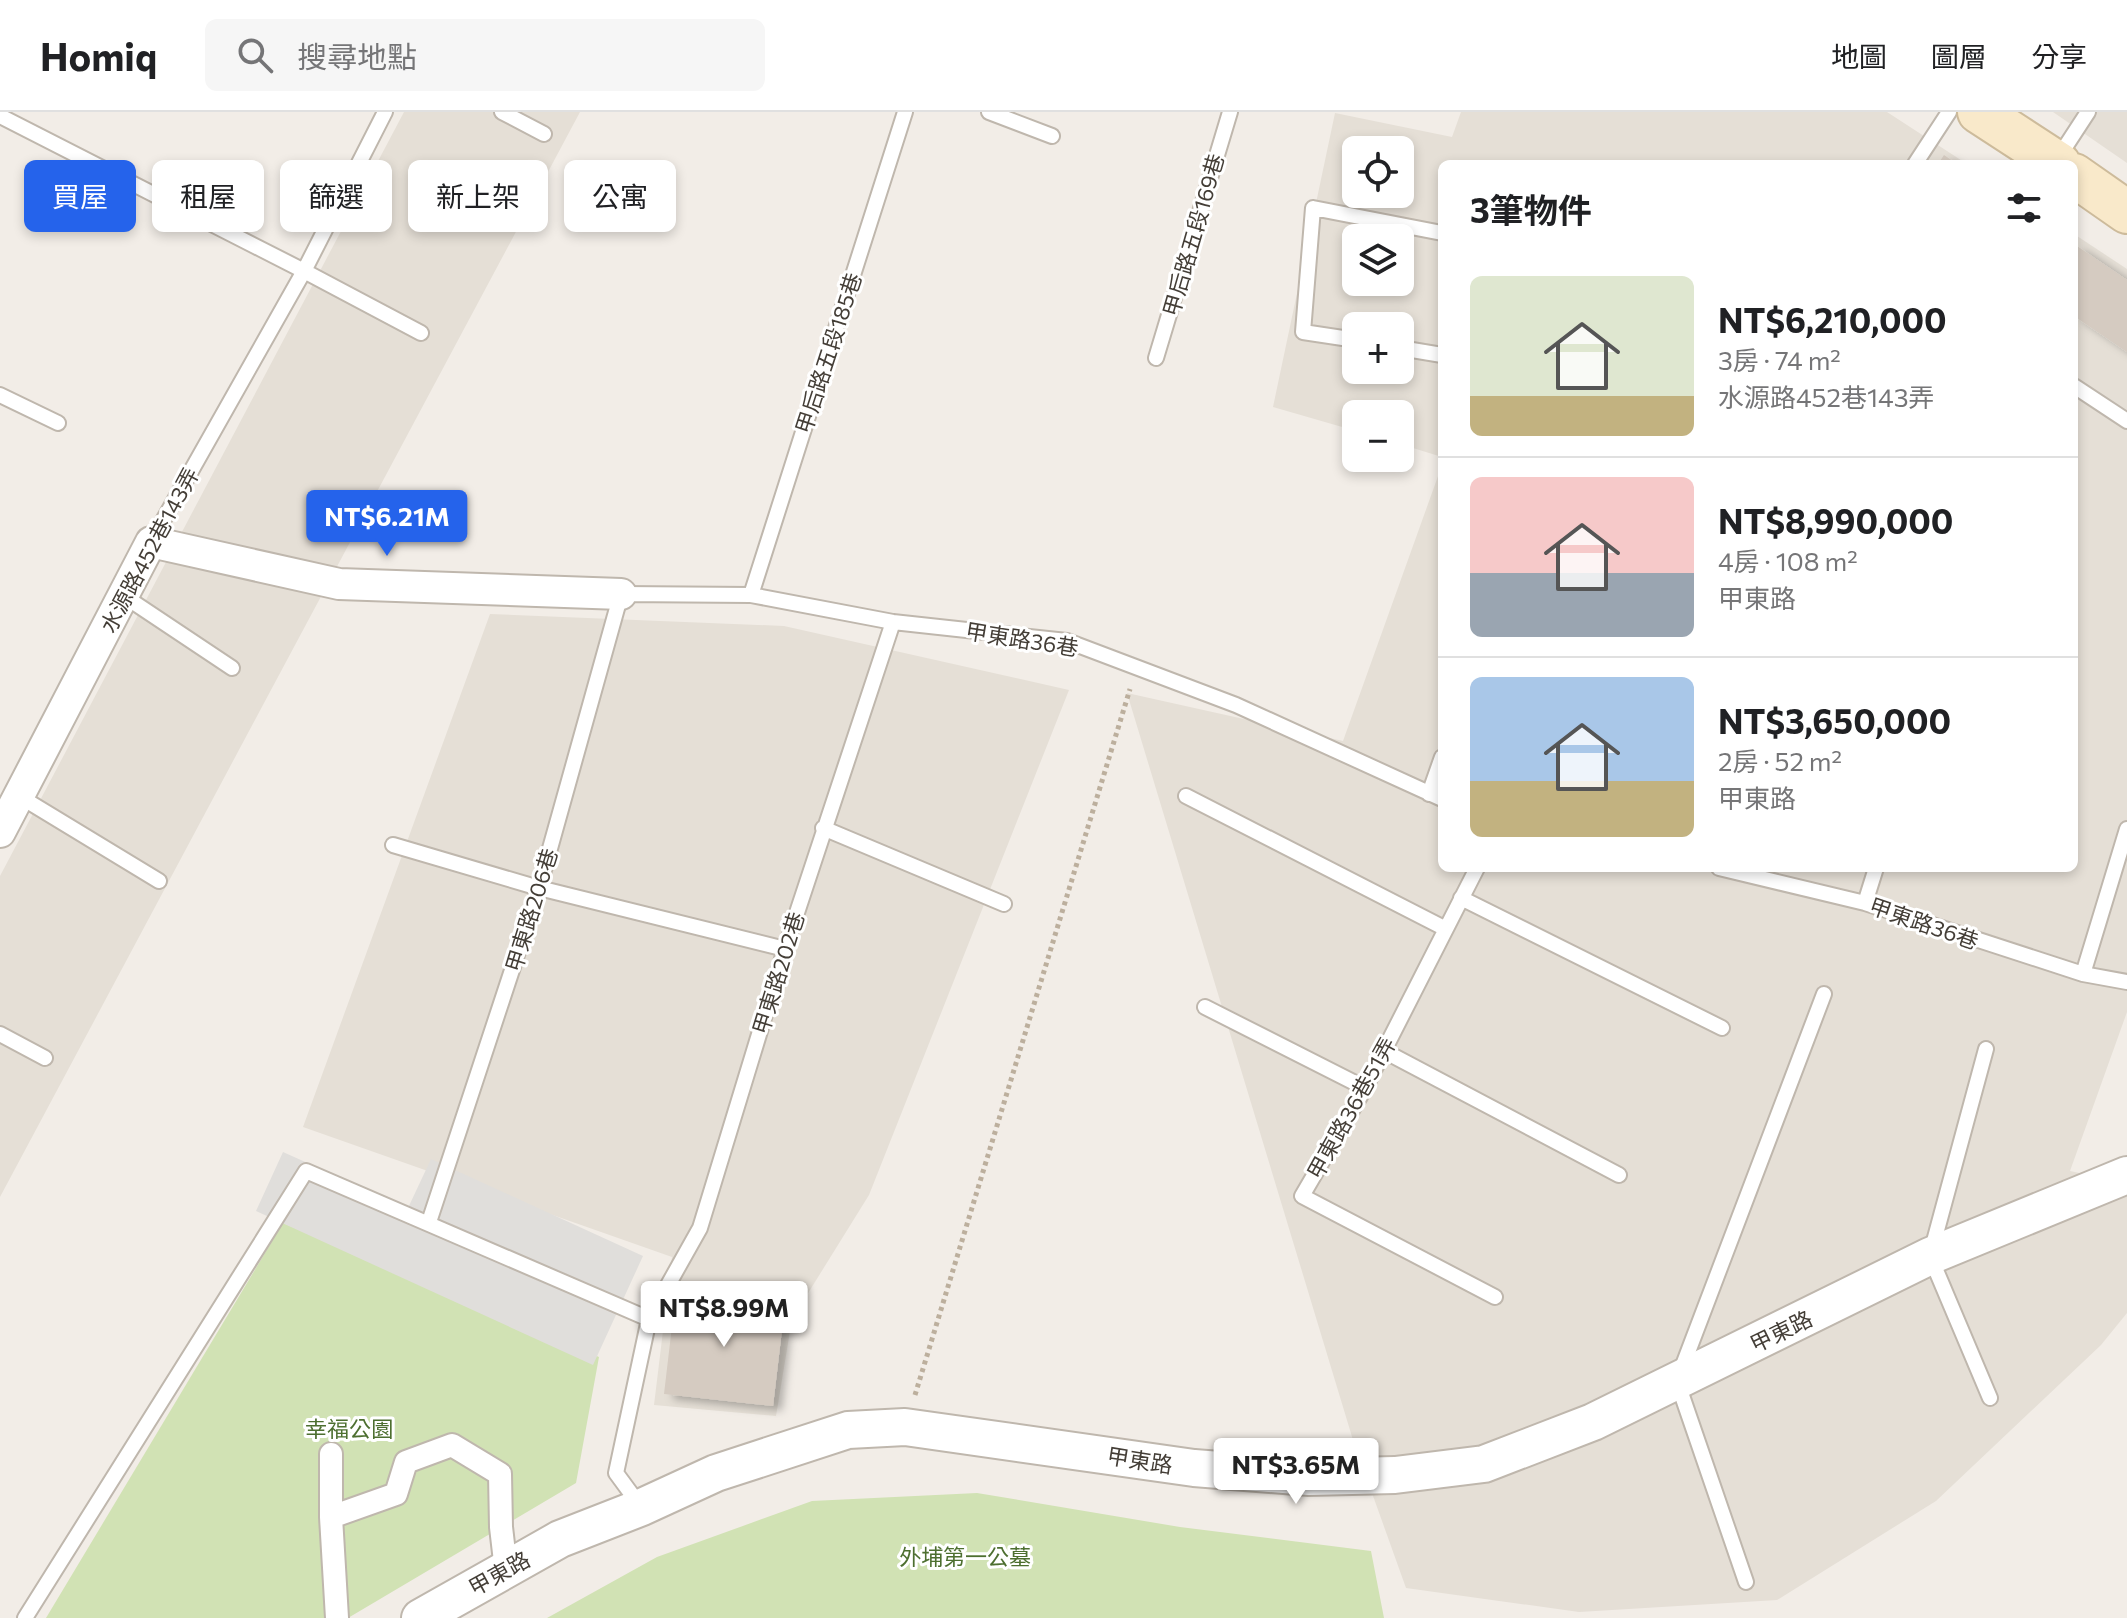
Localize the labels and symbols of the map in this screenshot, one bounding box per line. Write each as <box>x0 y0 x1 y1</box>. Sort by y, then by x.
street label: 甲后路五段169巷 <box>1157 151 1229 319</box>
street label: 甲后路五段185巷 <box>789 269 867 437</box>
street label: 水源路452巷143弄 <box>94 463 204 637</box>
pin: NT$6.21M <box>304 490 470 558</box>
street label: 甲東路36巷 <box>964 617 1080 661</box>
street label: 甲東路206巷 <box>499 845 563 975</box>
street label: 甲東路36巷 <box>1866 892 1982 954</box>
street label: 甲東路202巷 <box>747 908 809 1038</box>
street label: 甲東路36巷51弄 <box>1301 1032 1401 1184</box>
pin: NT$8.99M <box>641 1281 807 1349</box>
street label: 甲東路 <box>1745 1304 1817 1358</box>
park label: 幸福公園 <box>305 1415 393 1442</box>
pin: NT$3.65M <box>1213 1438 1379 1506</box>
street label: 甲東路 <box>1105 1442 1175 1478</box>
park label: 外埔第一公墓 <box>899 1543 1031 1570</box>
street label: 甲東路 <box>464 1545 534 1601</box>

